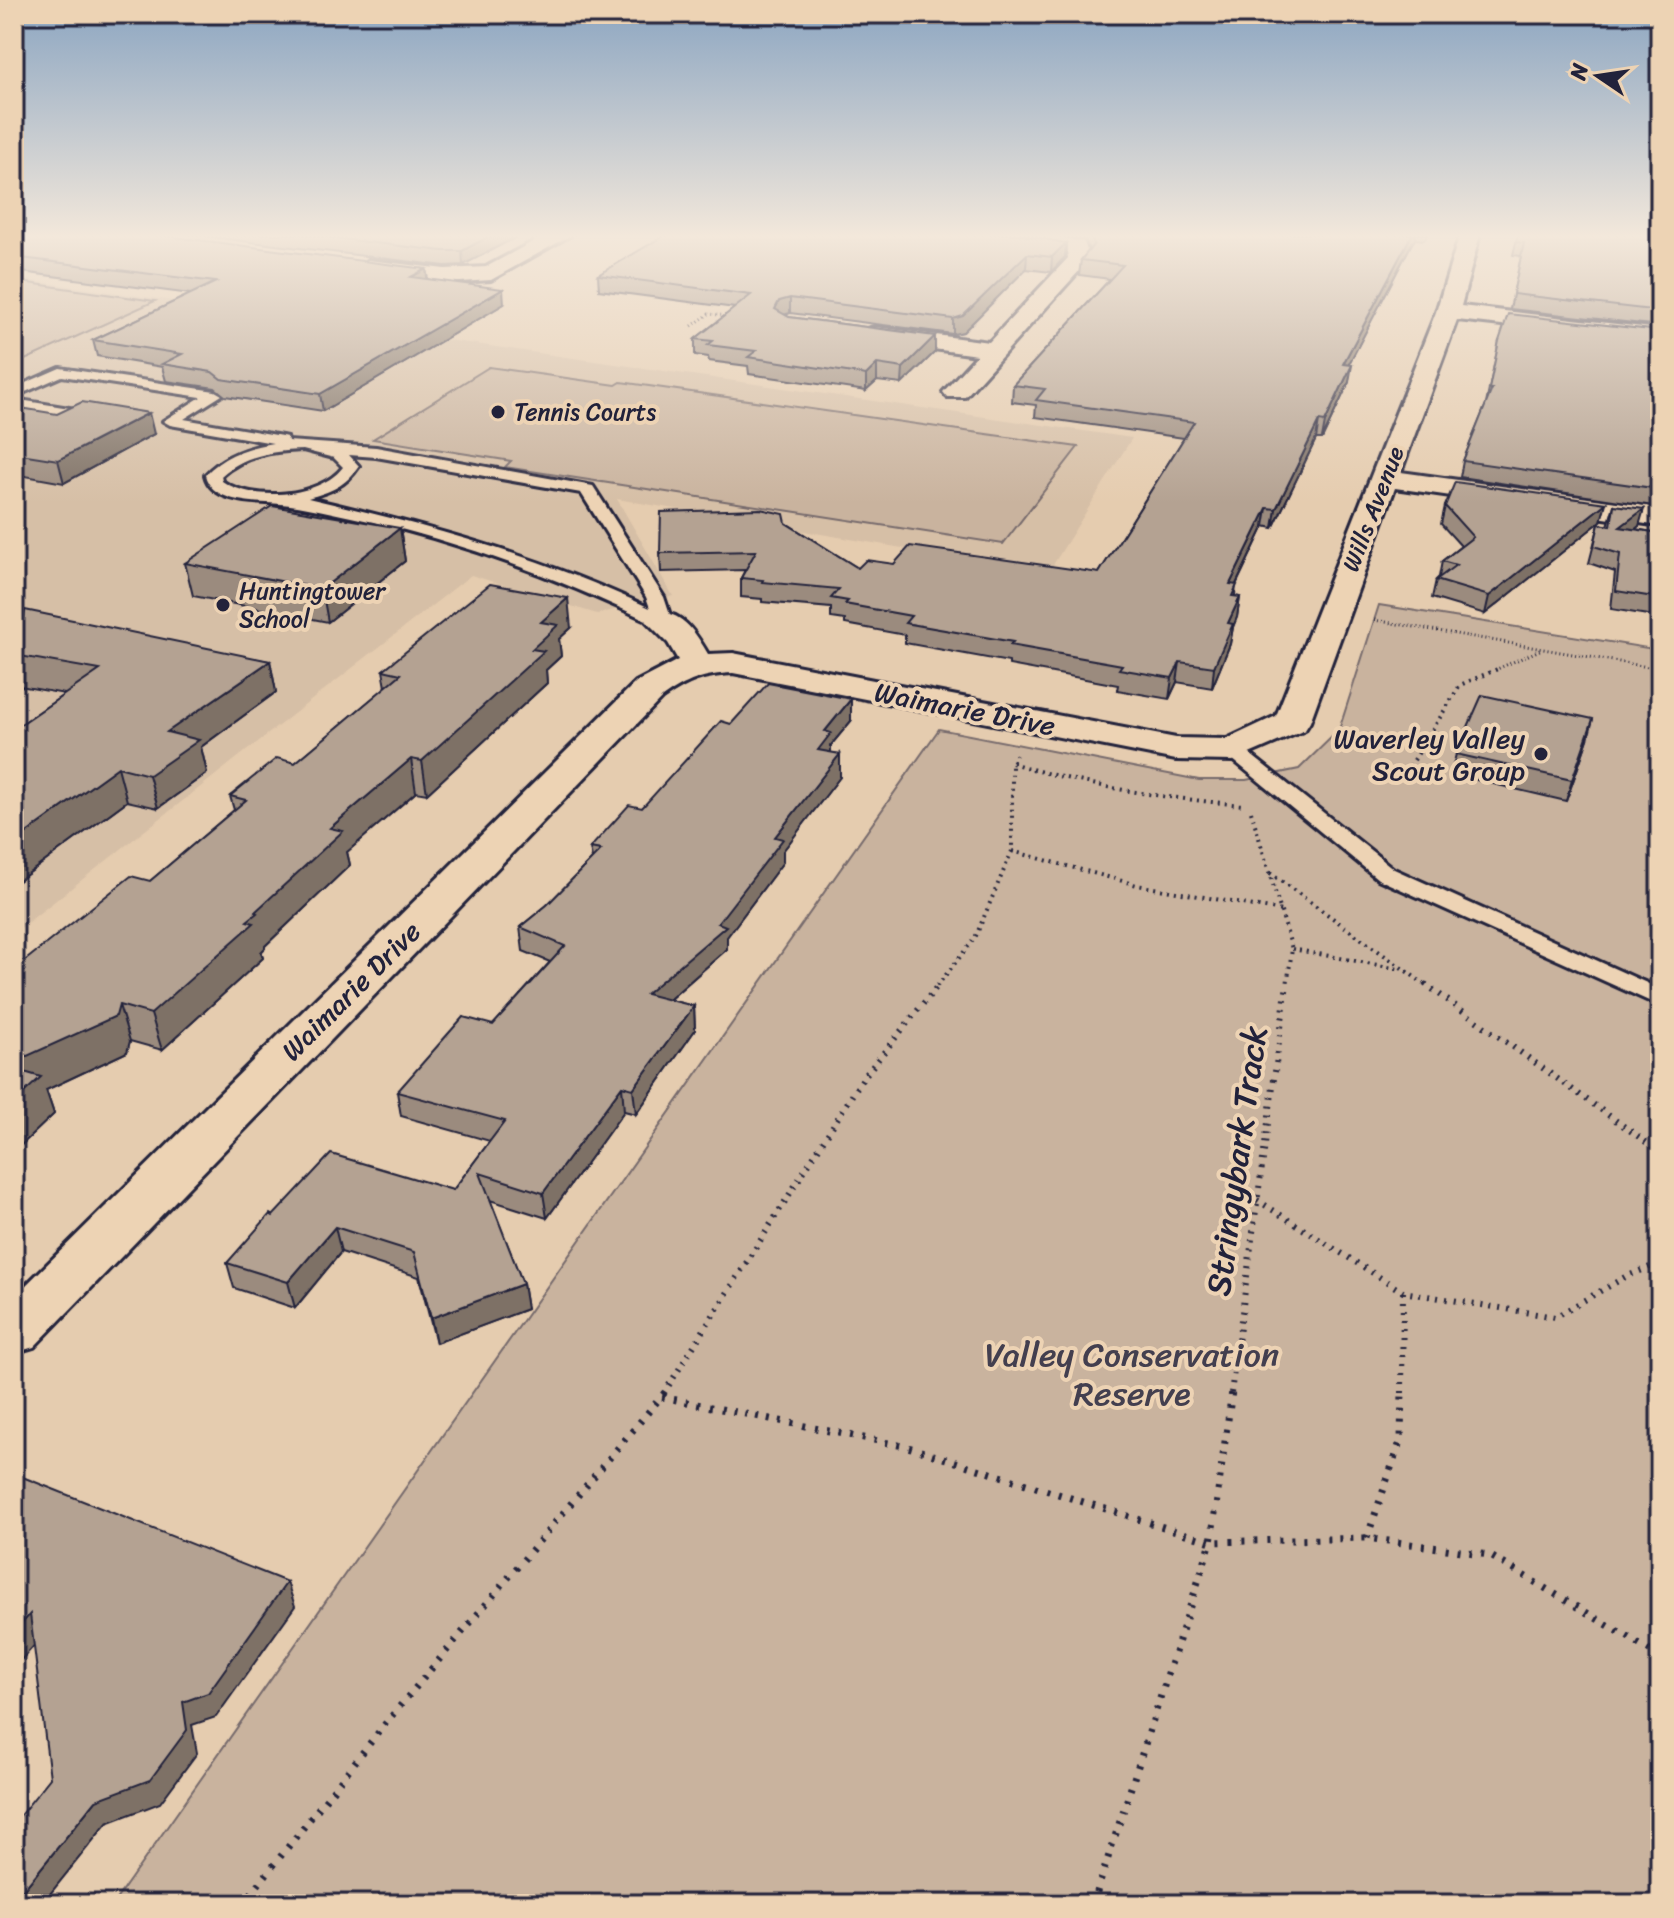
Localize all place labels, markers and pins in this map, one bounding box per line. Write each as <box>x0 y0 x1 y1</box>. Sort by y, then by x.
place label: Tennis Courts <box>514 391 656 433</box>
marker: Tennis Courts <box>489 403 507 421</box>
place label: Huntingtower School <box>239 570 387 640</box>
marker: Huntingtower School <box>214 596 232 614</box>
place label: Waverley Valley Scout Group <box>1334 714 1525 795</box>
marker: Waverley Valley Scout Group <box>1532 745 1550 763</box>

